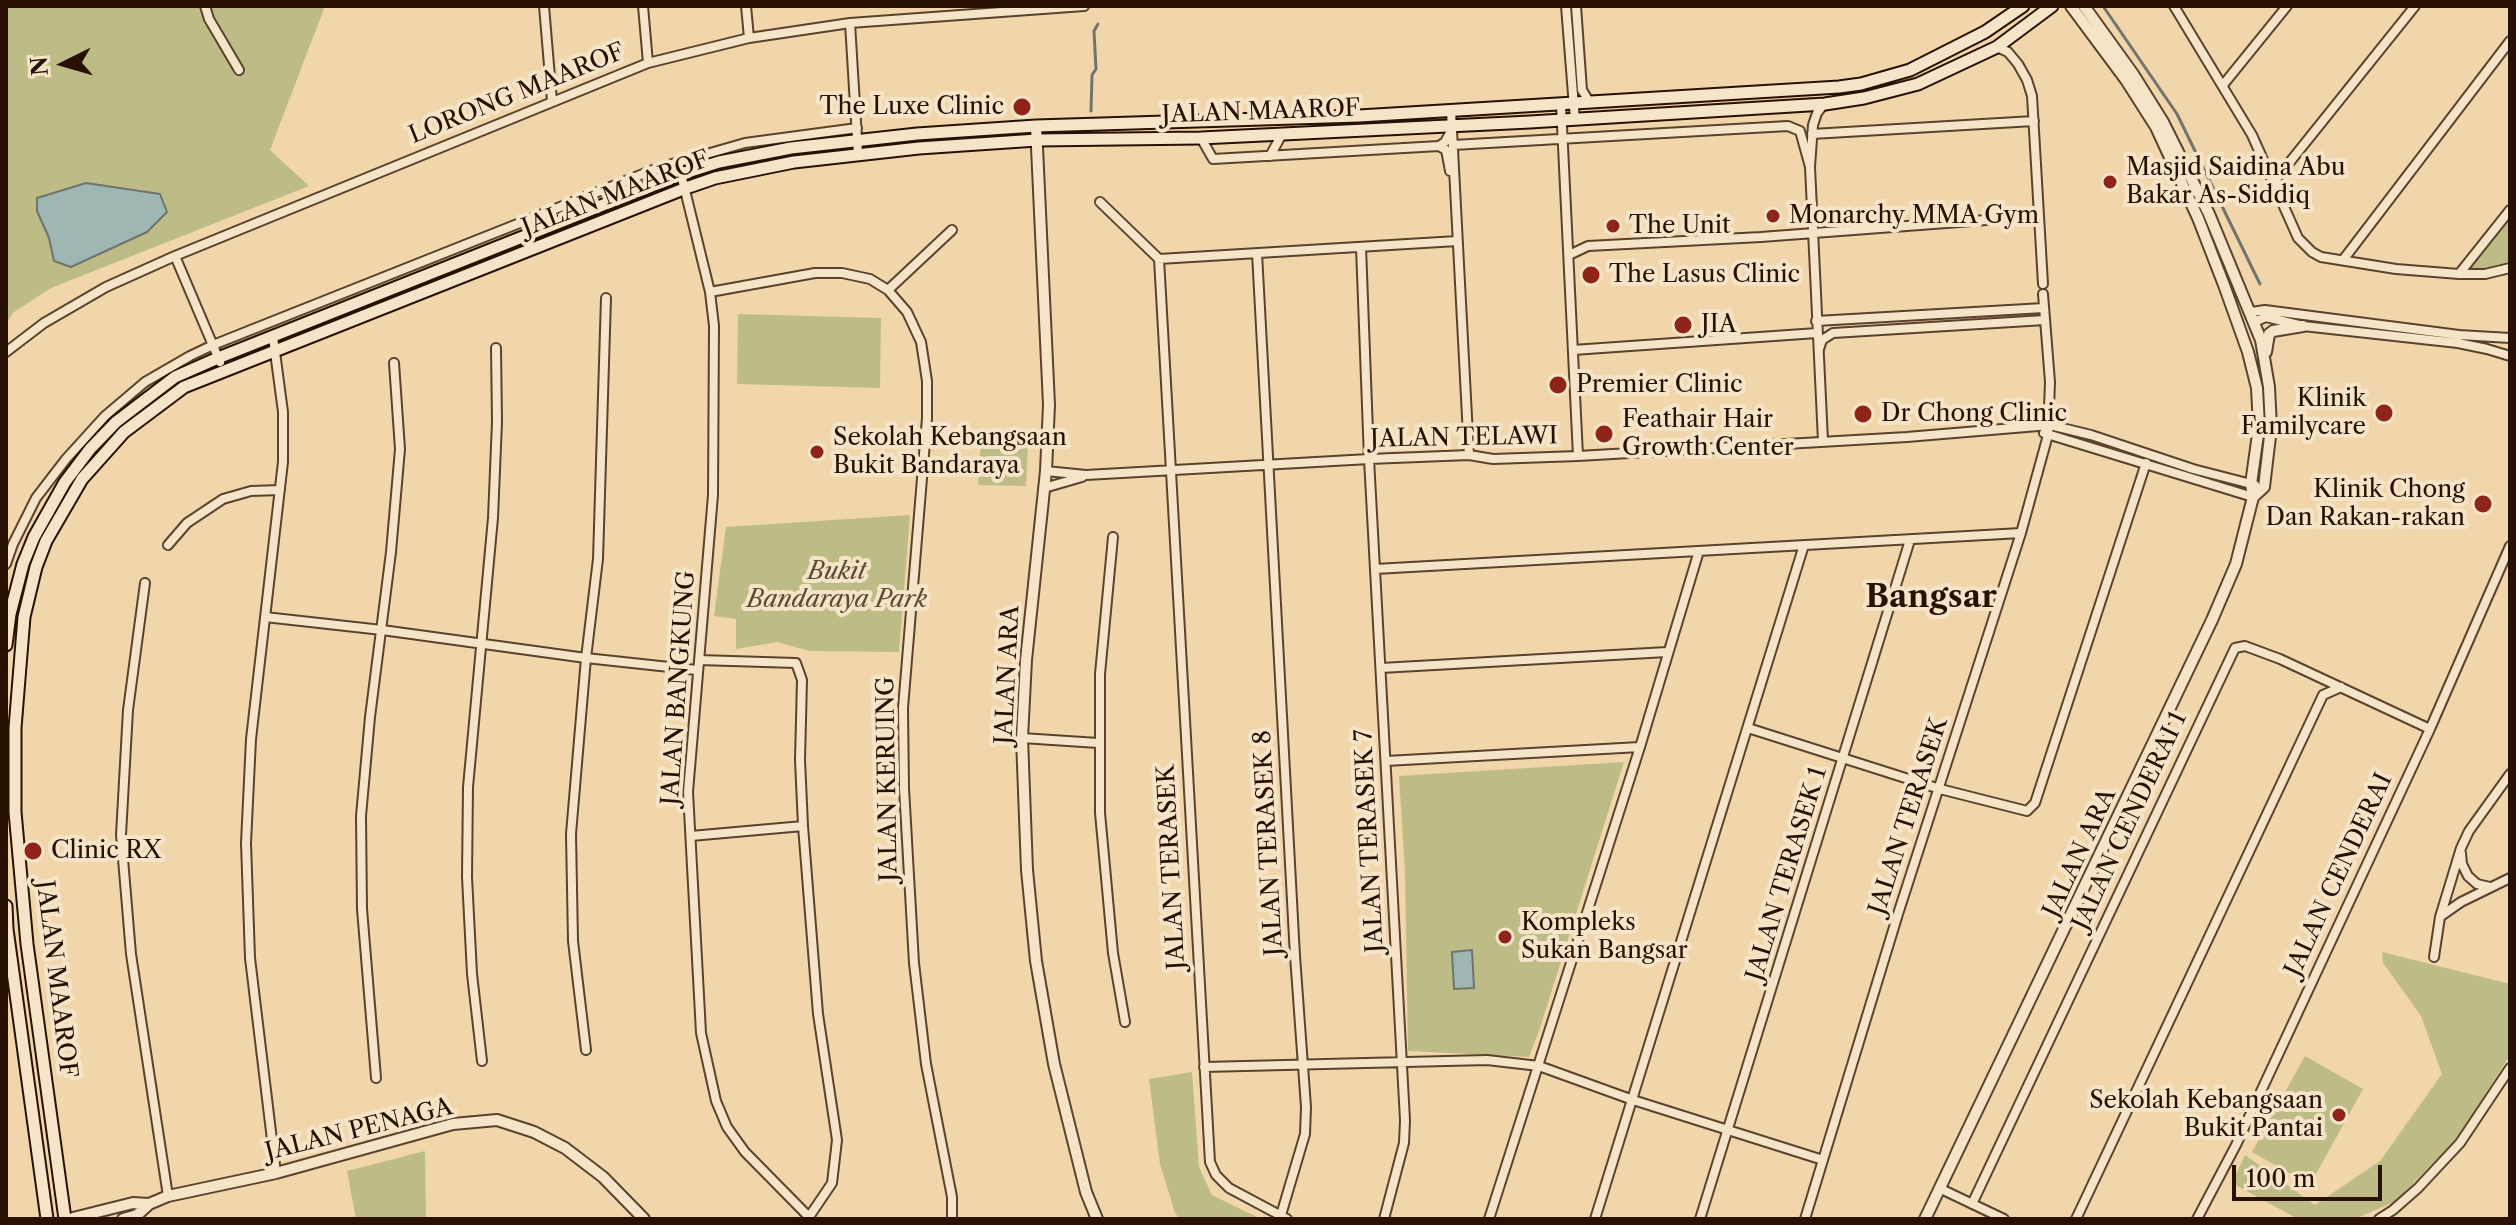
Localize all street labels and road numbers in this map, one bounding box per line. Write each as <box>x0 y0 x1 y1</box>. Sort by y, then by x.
street label: LORONG MAAROF <box>405 38 629 150</box>
street label: JALAN MAAROF <box>1161 94 1361 130</box>
street label: JALAN MAAROF <box>518 145 714 243</box>
street label: JALAN TELAWI <box>1370 422 1558 454</box>
street label: JALAN BANGKUNG <box>656 570 702 806</box>
street label: JALAN ARA <box>990 605 1026 745</box>
street label: JALAN KERUING <box>872 676 904 882</box>
street label: JALAN CENDERAI 1 <box>2067 707 2193 935</box>
street label: JALAN TERASEK <box>1864 714 1954 918</box>
street label: JALAN TERASEK 8 <box>1249 729 1289 957</box>
street label: JALAN TERASEK 7 <box>1350 729 1390 953</box>
street label: JALAN TERASEK <box>1152 764 1192 970</box>
street label: JALAN TERASEK 1 <box>1741 764 1833 984</box>
street label: JALAN CENDERAI <box>2279 769 2399 981</box>
street label: JALAN ARA <box>2038 784 2122 922</box>
street label: JALAN MAAROF <box>30 879 82 1079</box>
street label: JALAN PENAGA <box>262 1093 456 1167</box>

